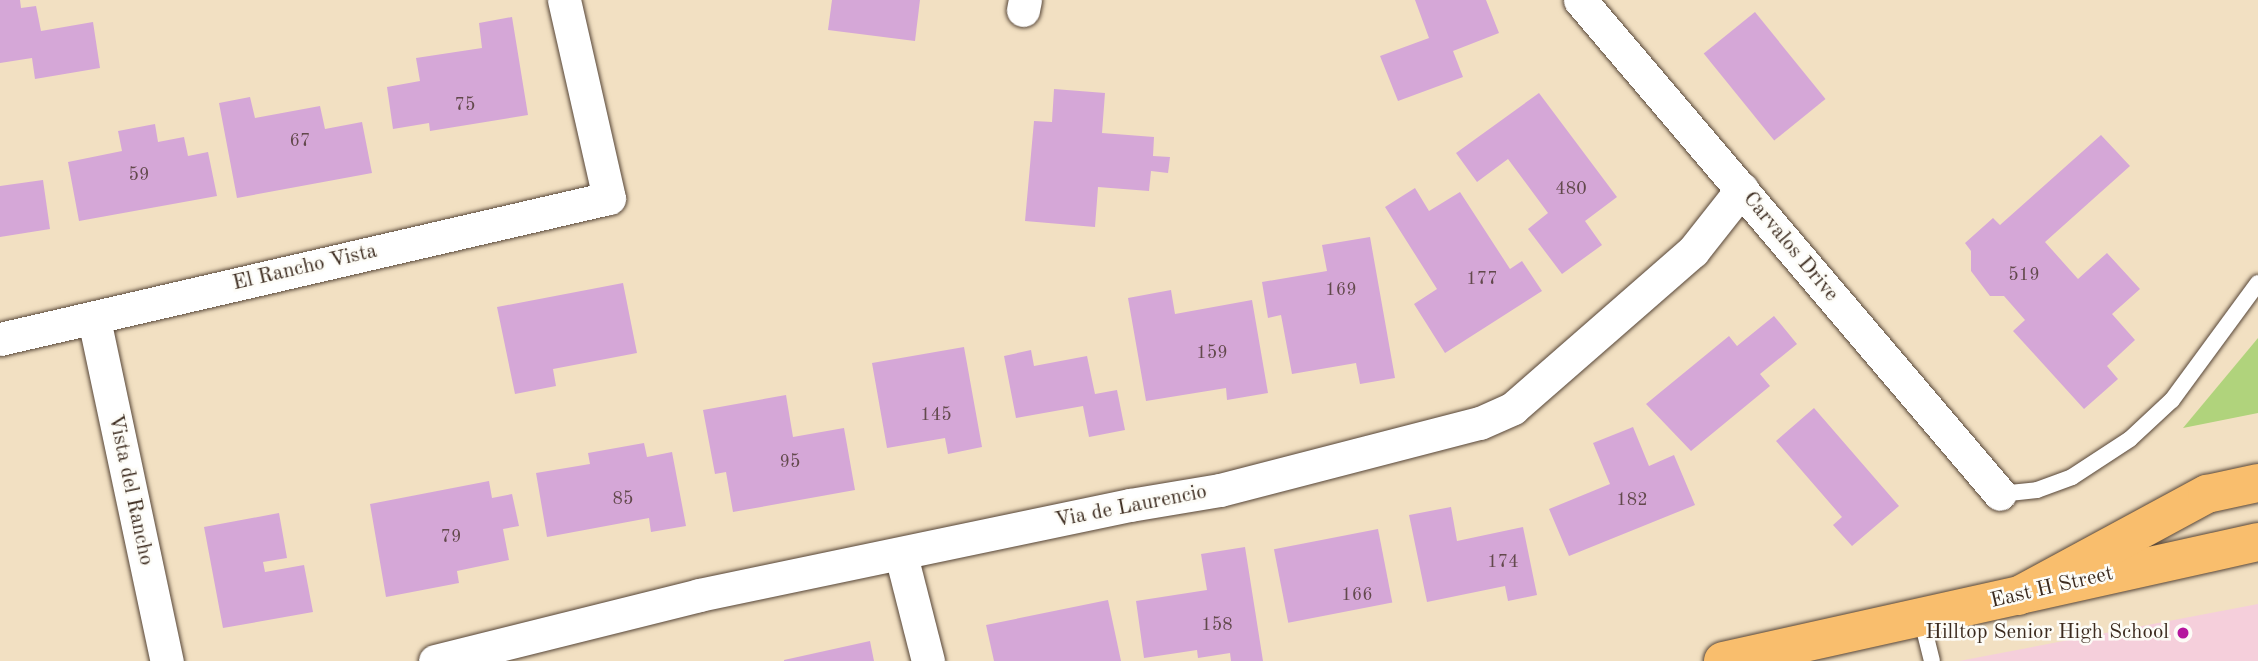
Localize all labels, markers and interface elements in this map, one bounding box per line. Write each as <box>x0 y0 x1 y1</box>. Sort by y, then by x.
house number: 75 <box>455 94 475 116</box>
house number: 67 <box>290 130 310 152</box>
house number: 59 <box>129 164 149 186</box>
house number: 480 <box>1555 178 1587 200</box>
street label: Carvalos Drive <box>1737 187 1843 307</box>
street label: El Rancho Vista <box>230 239 380 297</box>
house number: 519 <box>2008 264 2040 286</box>
house number: 177 <box>1466 268 1498 290</box>
house number: 169 <box>1325 279 1357 301</box>
house number: 159 <box>1196 342 1228 364</box>
house number: 145 <box>920 404 952 426</box>
street label: Vista del Rancho <box>102 412 158 568</box>
house number: 95 <box>780 451 800 473</box>
street label: Via de Laurencio <box>1053 480 1209 534</box>
house number: 85 <box>613 488 633 510</box>
house number: 182 <box>1616 489 1648 511</box>
house number: 79 <box>441 526 461 548</box>
house number: 174 <box>1487 551 1519 573</box>
street label: East H Street <box>1988 562 2116 614</box>
house number: 166 <box>1341 584 1373 606</box>
house number: 158 <box>1201 614 1233 636</box>
place label: Hilltop Senior High School <box>1925 620 2169 646</box>
marker: Hilltop Senior High School <box>2175 625 2191 641</box>

